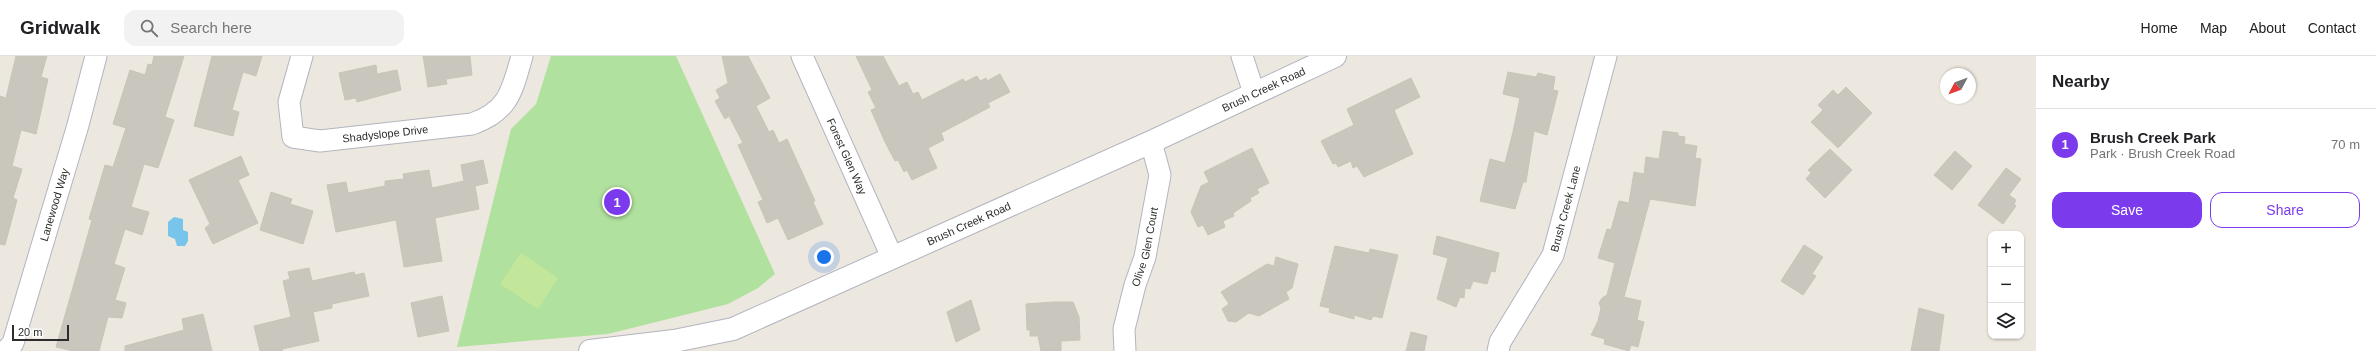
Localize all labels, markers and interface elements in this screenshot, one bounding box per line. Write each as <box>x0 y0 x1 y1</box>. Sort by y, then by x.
search box <box>124 10 404 46</box>
text: Gridwalk <box>20 17 100 38</box>
icon: search <box>138 17 160 39</box>
text: Search here <box>170 19 252 36</box>
text: Home <box>2141 20 2178 36</box>
text: Map <box>2200 20 2227 36</box>
text: About <box>2249 20 2286 36</box>
text: Contact <box>2308 20 2356 36</box>
street label: Brush Creek Road <box>1220 65 1307 114</box>
north arrow <box>1940 68 1976 104</box>
text: Nearby <box>2052 72 2110 91</box>
street label: Forest Glen Way <box>825 116 869 197</box>
street label: Shadyslope Drive <box>342 123 429 144</box>
text: Brush Creek Park <box>2090 129 2216 146</box>
text: 1 <box>2061 137 2069 152</box>
text: 70 m <box>2331 137 2360 152</box>
text: Park · Brush Creek Road <box>2090 146 2235 161</box>
street label: Brush Creek Lane <box>1548 164 1583 253</box>
street label: Lanewood Way <box>38 166 71 243</box>
pin: 1 <box>604 187 630 217</box>
button: Save <box>2052 192 2202 228</box>
button: Share <box>2210 192 2360 228</box>
street label: Brush Creek Road <box>925 200 1012 248</box>
street label: Olive Glen Court <box>1129 206 1160 288</box>
map controls <box>1988 231 2024 339</box>
button: + <box>1988 231 2024 267</box>
your location <box>814 247 834 267</box>
button: − <box>1988 267 2024 303</box>
button: layers <box>1988 303 2024 339</box>
scale bar <box>12 323 69 342</box>
text: 20 m <box>18 326 42 338</box>

